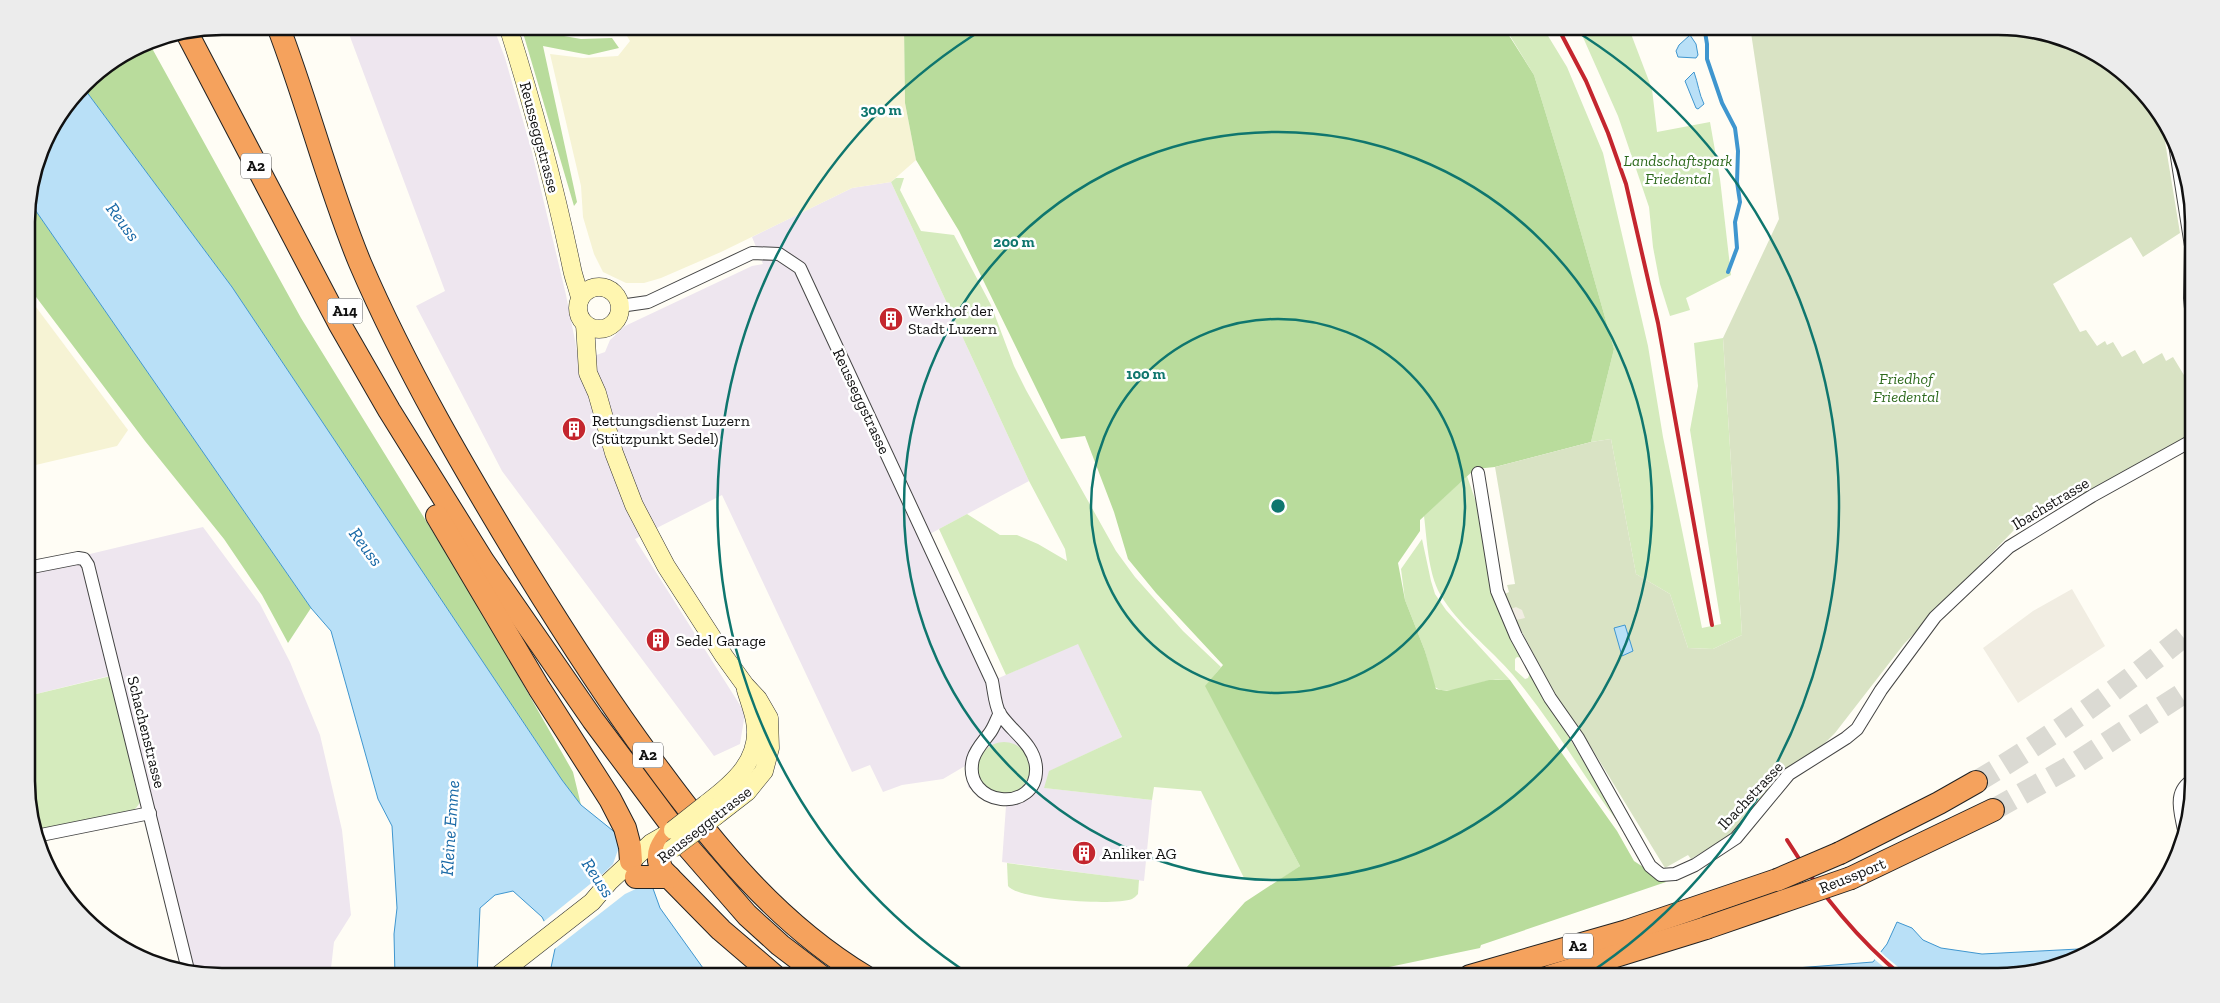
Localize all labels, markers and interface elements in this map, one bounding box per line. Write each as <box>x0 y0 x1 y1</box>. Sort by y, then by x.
street label: Reusseggstrasse <box>516 80 563 195</box>
text: 300 m <box>860 101 902 119</box>
park label: Landschaftspark Friedental <box>1623 151 1733 188</box>
road number: A2 <box>241 154 271 178</box>
water label: Reuss <box>101 198 145 246</box>
text: 200 m <box>993 233 1035 251</box>
road number: A14 <box>328 298 362 324</box>
place label: Werkhof der Stadt Luzern <box>908 301 998 338</box>
building icon: Werkhof der Stadt Luzern <box>878 306 904 332</box>
street label: Reusseggstrasse <box>829 345 894 457</box>
text: 100 m <box>1126 365 1166 383</box>
park label: Friedhof Friedental <box>1873 369 1939 406</box>
place label: Rettungsdienst Luzern (Stützpunkt Sedel) <box>592 411 751 448</box>
building icon: Rettungsdienst Luzern (Stützpunkt Sedel) <box>561 416 587 442</box>
street label: Ibachstrasse <box>2008 473 2092 534</box>
centre of rings <box>1269 497 1287 515</box>
water label: Reuss <box>344 523 388 571</box>
building icon: Sedel Garage <box>645 627 671 653</box>
place label: Sedel Garage <box>676 631 766 650</box>
street label: Schachenstrasse <box>123 674 170 790</box>
road number: A2 <box>633 742 663 768</box>
street label: Ibachstrasse <box>1714 757 1787 834</box>
water label: Kleine Emme <box>436 779 464 877</box>
street label: Reusseggstrasse <box>653 782 755 867</box>
building icon: Anliker AG <box>1071 840 1097 866</box>
place label: Anliker AG <box>1102 844 1176 863</box>
water label: Reuss <box>577 854 619 902</box>
street label: Reussport <box>1816 854 1888 897</box>
road number: A2 <box>1563 934 1593 958</box>

